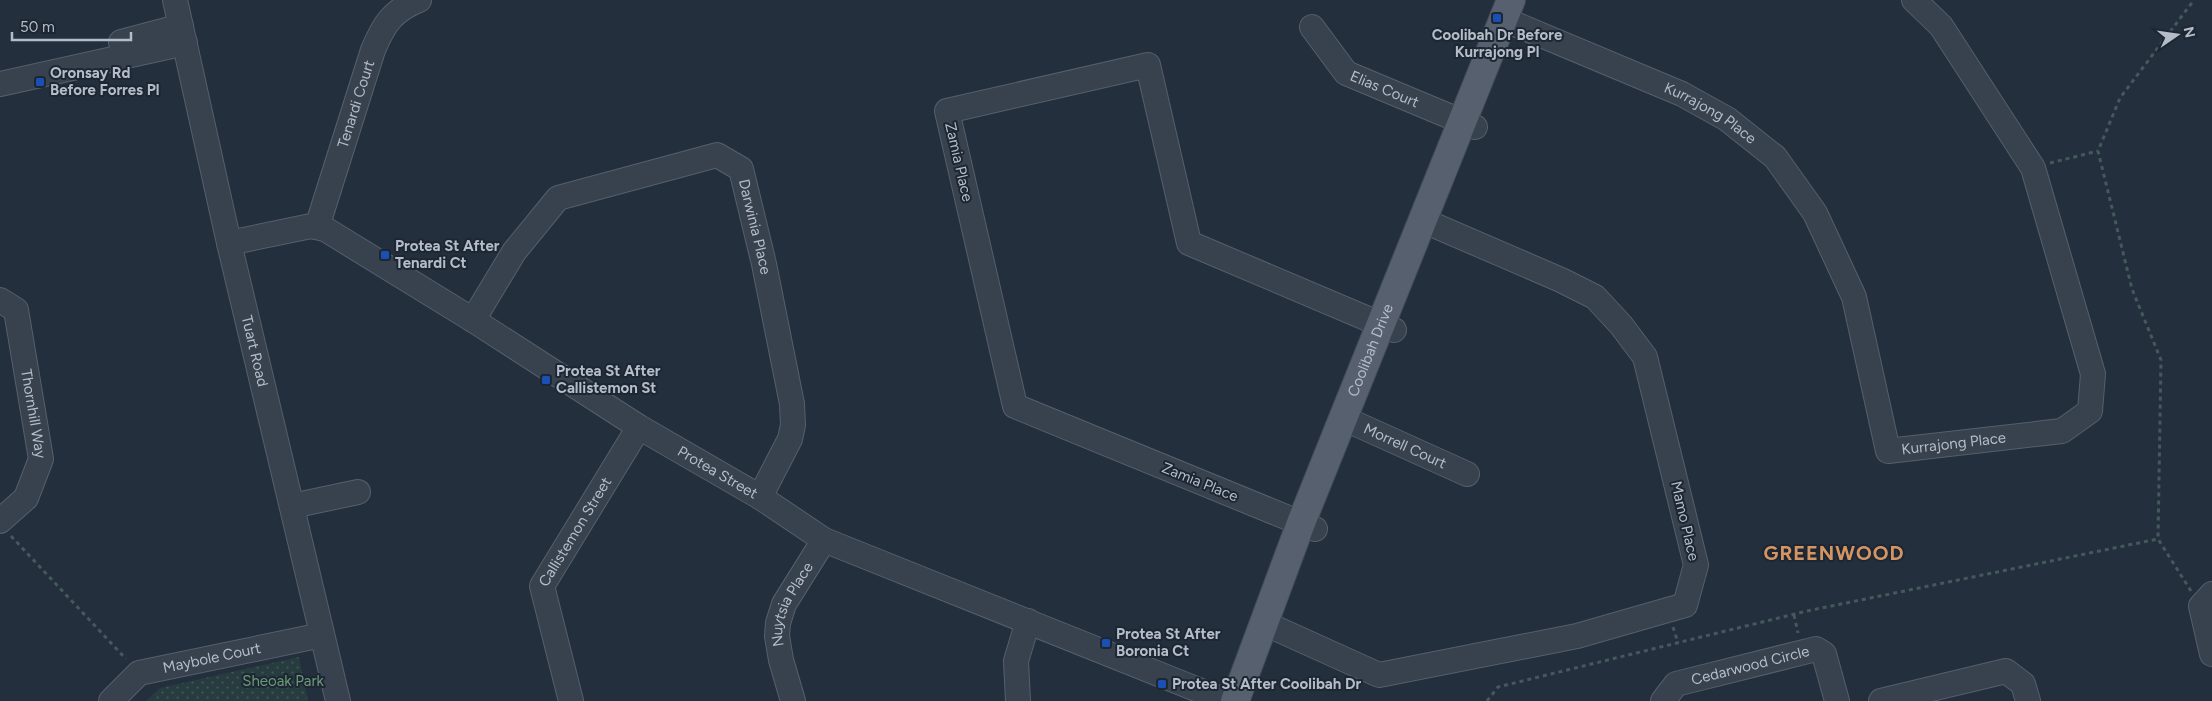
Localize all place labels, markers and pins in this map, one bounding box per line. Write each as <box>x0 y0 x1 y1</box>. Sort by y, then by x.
marker: Coolibah Dr Before Kurrajong Pl <box>1491 12 1503 24</box>
place label: Coolibah Dr Before Kurrajong Pl <box>1432 26 1563 61</box>
place label: Oronsay Rd Before Forres Pl <box>50 64 159 99</box>
marker: Oronsay Rd Before Forres Pl <box>34 76 46 88</box>
place label: Protea St After Tenardi Ct <box>395 237 500 272</box>
marker: Protea St After Tenardi Ct <box>379 249 391 261</box>
place label: Protea St After Callistemon St <box>556 362 661 397</box>
marker: Protea St After Callistemon St <box>540 374 552 386</box>
place label: Protea St After Boronia Ct <box>1116 625 1221 660</box>
marker: Protea St After Boronia Ct <box>1100 637 1112 649</box>
place label: Protea St After Coolibah Dr <box>1172 675 1361 693</box>
marker: Protea St After Coolibah Dr <box>1156 678 1168 690</box>

